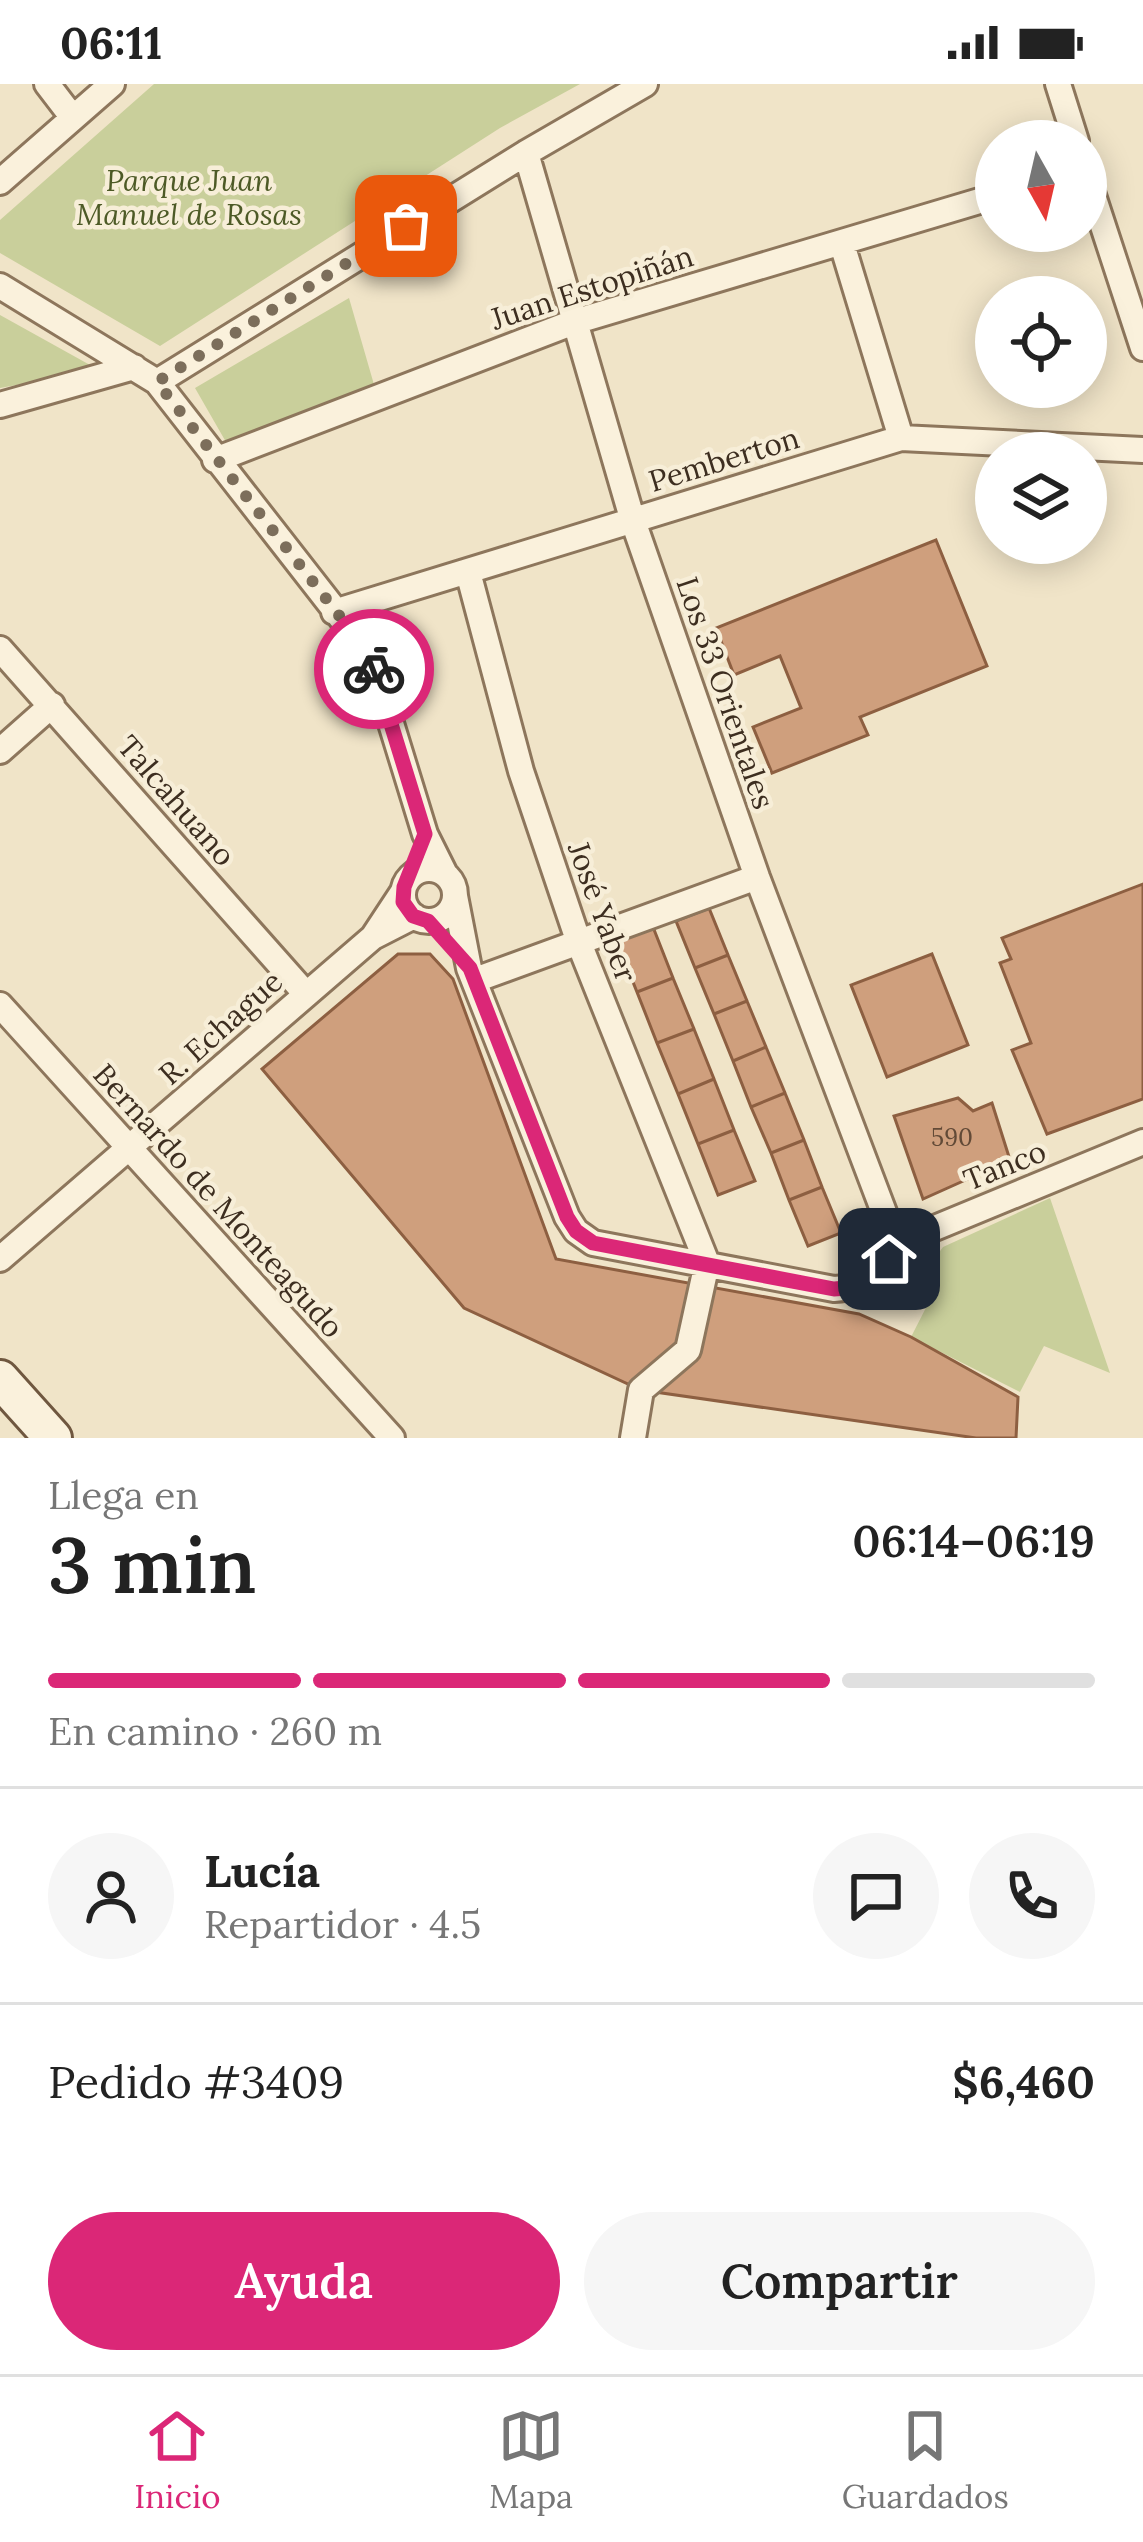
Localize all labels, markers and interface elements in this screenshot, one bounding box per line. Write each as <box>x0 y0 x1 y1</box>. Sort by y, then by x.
text: 06:11 <box>60 14 162 71</box>
north arrow <box>975 120 1107 252</box>
map controls <box>975 120 1107 564</box>
park label: Parque Juan Manuel de Rosas <box>76 161 302 233</box>
pin <box>355 175 457 277</box>
icon: bag <box>373 193 439 259</box>
street label: Juan Estopiñán <box>485 236 698 338</box>
button: locate <box>975 276 1107 408</box>
street label: Pemberton <box>644 418 803 500</box>
button: layers <box>975 432 1107 564</box>
street label: Los 33 Orientales <box>668 572 783 814</box>
courier <box>314 609 434 729</box>
icon: bike <box>341 636 407 702</box>
street label: Talcahuano <box>110 727 244 873</box>
street label: José Yaber <box>560 835 646 987</box>
street label: R. Echague <box>151 962 291 1093</box>
street label: Bernardo de Monteagudo <box>85 1055 352 1346</box>
house number: 590 <box>931 1122 973 1153</box>
street label: Tanco <box>958 1131 1051 1199</box>
pin <box>838 1208 940 1310</box>
icon: home <box>856 1226 922 1292</box>
text: Llega en <box>48 1470 199 1520</box>
text: 06:14–06:19 <box>852 1512 1095 1569</box>
text: 3 min <box>48 1515 257 1614</box>
text: En camino · 260 m <box>48 1706 382 1756</box>
button: person <box>48 1833 174 1959</box>
button: chat <box>813 1833 939 1959</box>
button: phone <box>969 1833 1095 1959</box>
text: Lucía <box>204 1842 320 1899</box>
text: Repartidor · 4.5 <box>204 1899 481 1949</box>
text: Pedido #3409 <box>48 2053 344 2110</box>
text: $6,460 <box>952 2053 1095 2110</box>
button: Ayuda <box>48 2212 560 2350</box>
button: Compartir <box>584 2212 1095 2350</box>
tab: Inicio <box>134 2403 221 2517</box>
tab: Mapa <box>489 2403 573 2517</box>
tab: Guardados <box>842 2403 1009 2517</box>

